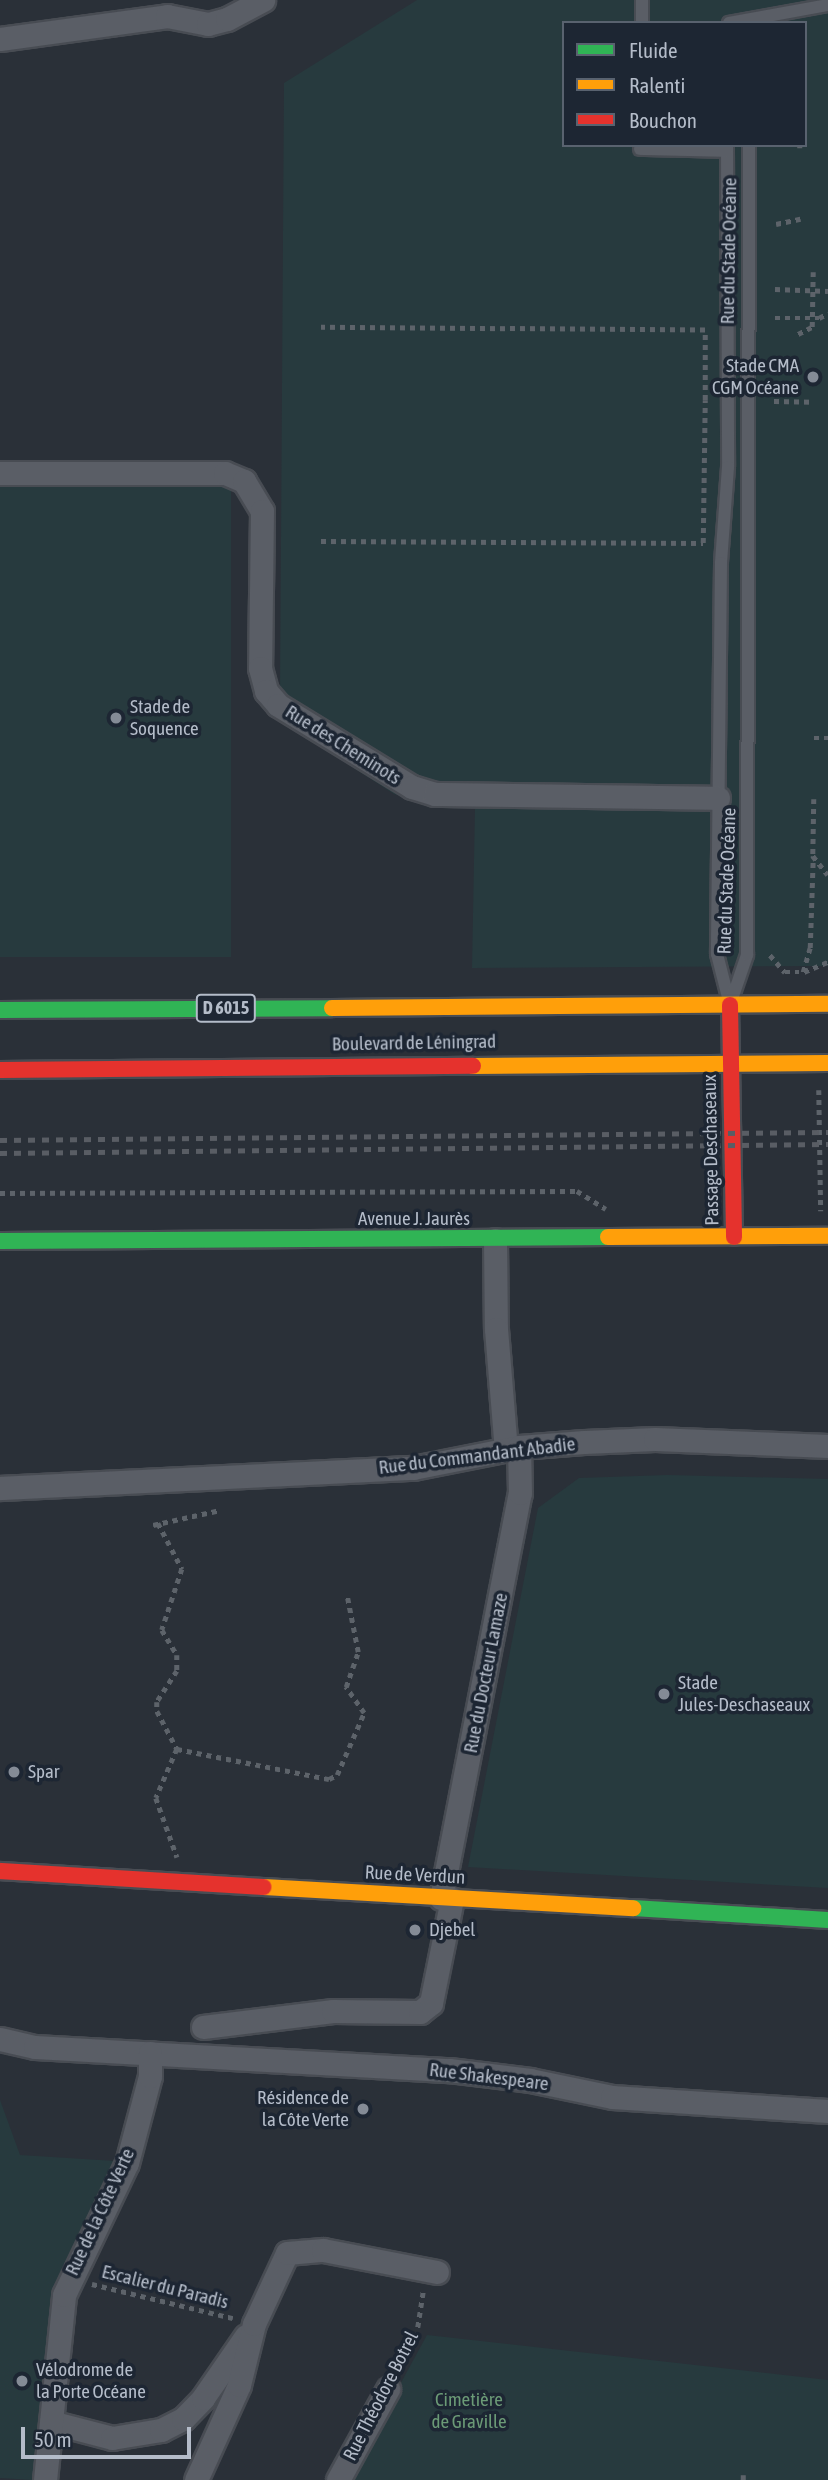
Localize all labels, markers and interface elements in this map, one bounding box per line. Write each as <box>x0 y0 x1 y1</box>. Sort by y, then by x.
legend <box>562 21 807 147</box>
text: Fluide <box>629 38 678 62</box>
text: Ralenti <box>629 73 685 97</box>
text: Bouchon <box>629 108 697 132</box>
street label: Rue du Stade Océane <box>716 177 742 325</box>
place label: Stade CMA CGM Océane <box>712 355 799 399</box>
marker: Stade CMA CGM Océane <box>805 369 821 385</box>
place label: Stade de Soquence <box>130 696 199 740</box>
street label: Rue des Cheminots <box>281 700 405 790</box>
marker: Stade de Soquence <box>108 710 124 726</box>
street label: Rue du Stade Océane <box>713 807 741 955</box>
road number: D 6015 <box>194 993 258 1023</box>
street label: Boulevard de Léningrad <box>332 1030 496 1056</box>
street label: Passage Deschaseaux <box>698 1074 724 1226</box>
street label: Avenue J. Jaurès <box>358 1208 470 1230</box>
street label: Rue du Commandant Abadie <box>377 1433 577 1479</box>
street label: Rue du Docteur Lamaze <box>459 1591 513 1755</box>
place label: Stade Jules-Deschaseaux <box>678 1672 810 1716</box>
marker: Stade Jules-Deschaseaux <box>656 1686 672 1702</box>
place label: Spar <box>28 1761 59 1783</box>
marker: Spar <box>6 1764 22 1780</box>
street label: Rue de Verdun <box>364 1861 466 1889</box>
place label: Djebel <box>429 1919 475 1941</box>
marker: Djebel <box>407 1922 423 1938</box>
street label: Rue Shakespeare <box>428 2058 550 2096</box>
place label: Résidence de la Côte Verte <box>257 2087 349 2131</box>
marker: Résidence de la Côte Verte <box>355 2101 371 2117</box>
street label: Rue de la Côte Verte <box>61 2145 139 2279</box>
street label: Escalier du Paradis <box>99 2260 231 2314</box>
street label: Rue Théodore Botrel <box>339 2328 423 2464</box>
place label: Vélodrome de la Porte Océane <box>36 2359 146 2403</box>
marker: Vélodrome de la Porte Océane <box>14 2373 30 2389</box>
park label: Cimetière de Graville <box>431 2389 507 2433</box>
scale bar <box>24 2414 194 2458</box>
text: 50 m <box>34 2427 72 2451</box>

